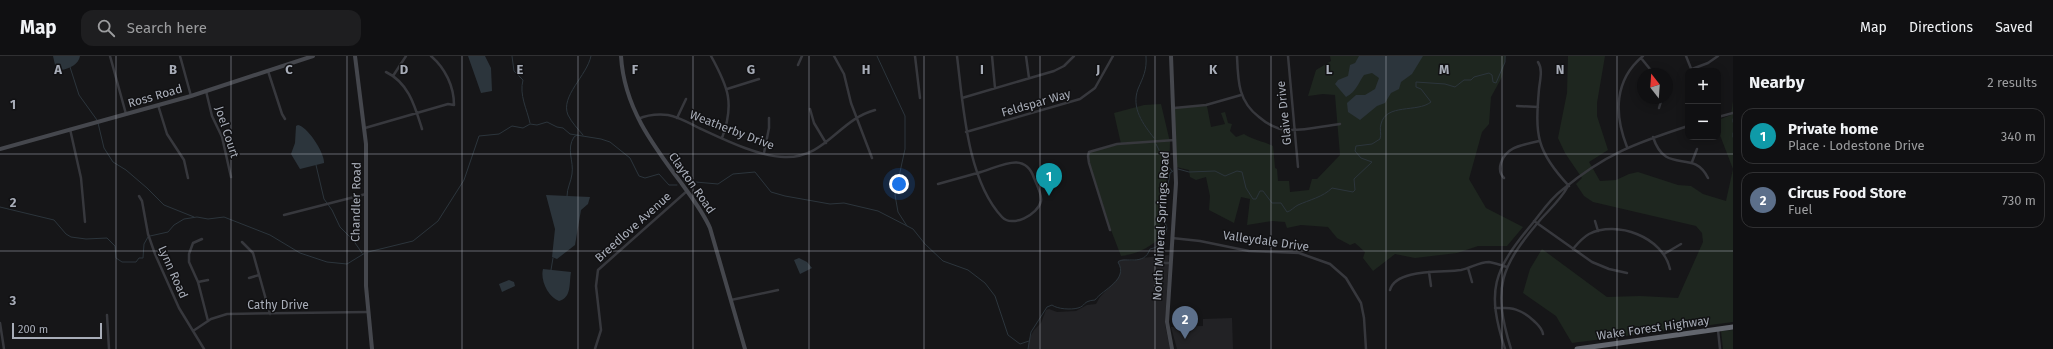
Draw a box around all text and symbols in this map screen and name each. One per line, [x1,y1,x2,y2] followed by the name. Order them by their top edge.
[81,10,361,46] search box
[20,16,57,39] text: Map
[95,17,117,39] icon: search
[127,19,207,37] text: Search here
[1860,19,1887,36] text: Map
[1909,19,1973,36] text: Directions
[1995,19,2033,36] text: Saved
[53,62,62,77] text: A
[169,62,177,77] text: B
[285,62,293,77] text: C
[400,62,409,77] text: D
[517,62,524,77] text: E
[632,62,639,77] text: F
[747,62,755,77] text: G
[862,62,870,77] text: H
[980,62,984,77] text: I
[1095,62,1100,77] text: J
[1209,62,1218,77] text: K
[1326,62,1333,77] text: L
[1439,62,1449,77] text: M
[1556,62,1564,77] text: N
[1637,68,1673,104] north arrow
[1685,68,1721,140] map controls
[1685,68,1721,104] button: +
[1749,72,1804,93] text: Nearby
[1987,75,2037,90] text: 2 results
[1274,80,1294,146] street label: Glaive Drive
[126,82,184,110] street label: Ross Road
[1000,86,1072,120] street label: Feldspar Way
[10,97,16,112] text: 1
[212,104,242,160] street label: Joel Court
[1685,104,1721,140] button: −
[688,107,776,153] street label: Weatherby Drive
[1788,120,1878,138] text: Private home
[1760,129,1766,144] text: 1
[2001,129,2036,144] text: 340 m
[1788,138,1925,153] text: Place · Lodestone Drive
[666,150,718,216] street label: Clayton Road
[1150,151,1172,301] street label: North Mineral Springs Road
[348,162,364,242] street label: Chandler Road
[1036,163,1062,196] pin: 1
[889,174,909,194] your location
[1788,184,1906,202] text: Circus Food Store
[592,189,674,265] street label: Breedlove Avenue
[1760,193,1766,208] text: 2
[2002,193,2036,208] text: 730 m
[10,195,17,210] text: 2
[1788,202,1812,217] text: Fuel
[1222,228,1310,254] street label: Valleydale Drive
[155,244,191,300] street label: Lynn Road
[9,293,17,308] text: 3
[247,298,309,312] street label: Cathy Drive
[1172,306,1198,339] pin: 2
[1596,313,1710,343] street label: Wake Forest Highway
[12,321,102,340] scale bar
[18,323,48,336] text: 200 m

